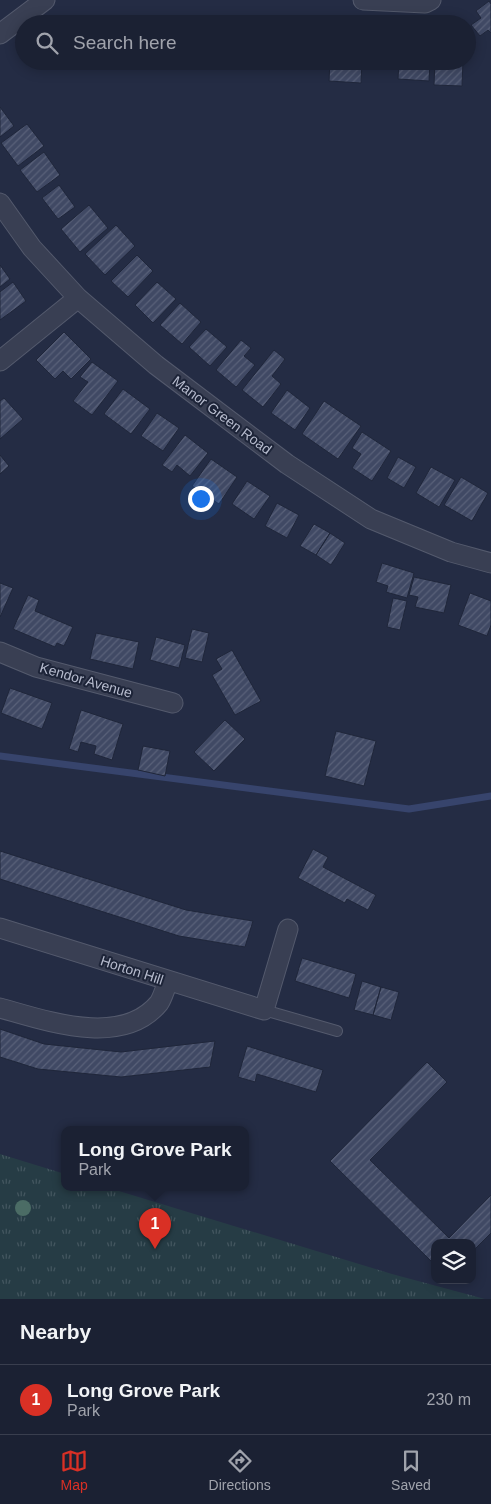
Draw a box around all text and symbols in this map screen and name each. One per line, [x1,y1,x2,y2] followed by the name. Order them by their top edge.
[15,15,476,70] search box
[33,29,61,57] icon: search
[73,32,177,53] text: Search here
[169,373,275,457] street label: Manor Green Road
[188,486,214,512] your location
[38,659,134,701] street label: Kendor Avenue
[98,952,166,988] street label: Horton Hill
[61,1126,249,1191] popup
[78,1139,232,1160] text: Long Grove Park
[78,1161,111,1178] text: Park
[139,1208,171,1249] pin: 1
[431,1239,476,1284] map controls
[431,1239,476,1284] button: layers
[20,1320,91,1343] text: Nearby
[67,1380,220,1401] text: Long Grove Park
[32,1391,40,1408] text: 1
[427,1391,471,1408] text: 230 m
[67,1402,100,1419] text: Park
[60,1447,88,1493] tab: Map
[209,1447,271,1493] tab: Directions
[391,1447,431,1493] tab: Saved

